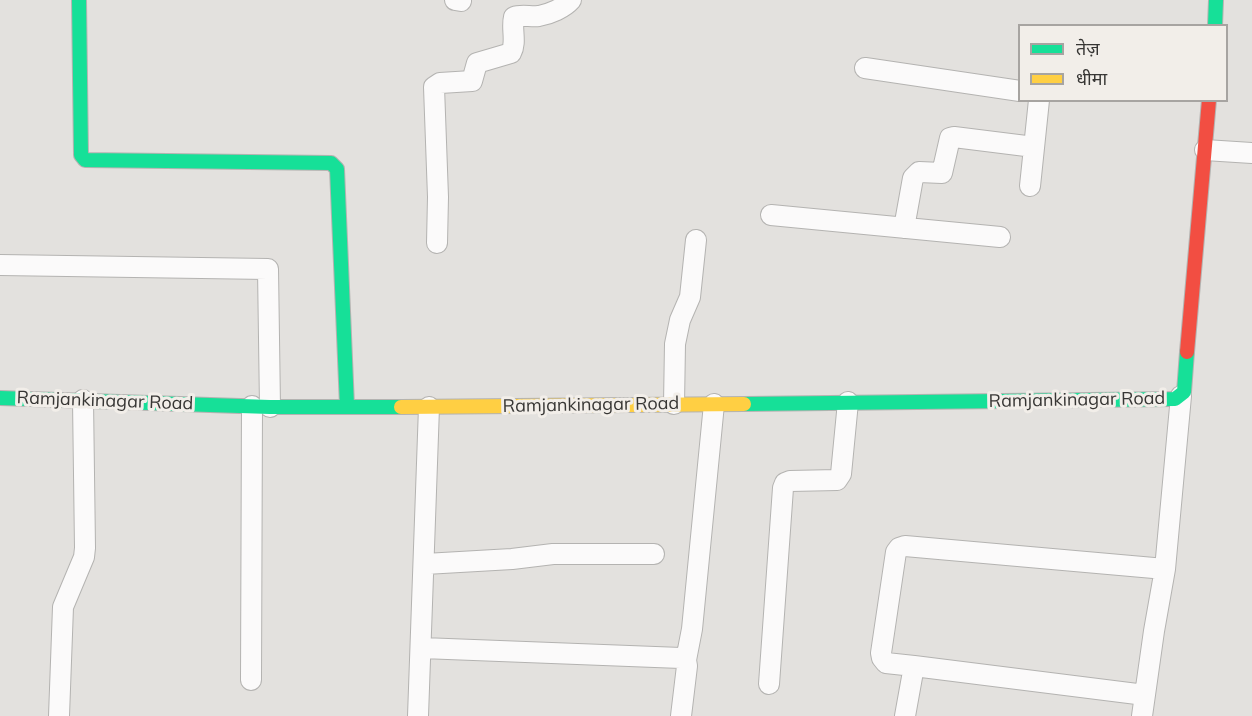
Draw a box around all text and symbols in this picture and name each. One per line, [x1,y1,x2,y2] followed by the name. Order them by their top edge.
[1018,24,1228,102] legend
[1076,37,1100,60] text: तेज़
[1076,67,1107,90] text: धीमा
[16,387,194,415] street label: Ramjankinagar Road
[989,388,1165,412] street label: Ramjankinagar Road
[503,393,679,417] street label: Ramjankinagar Road

